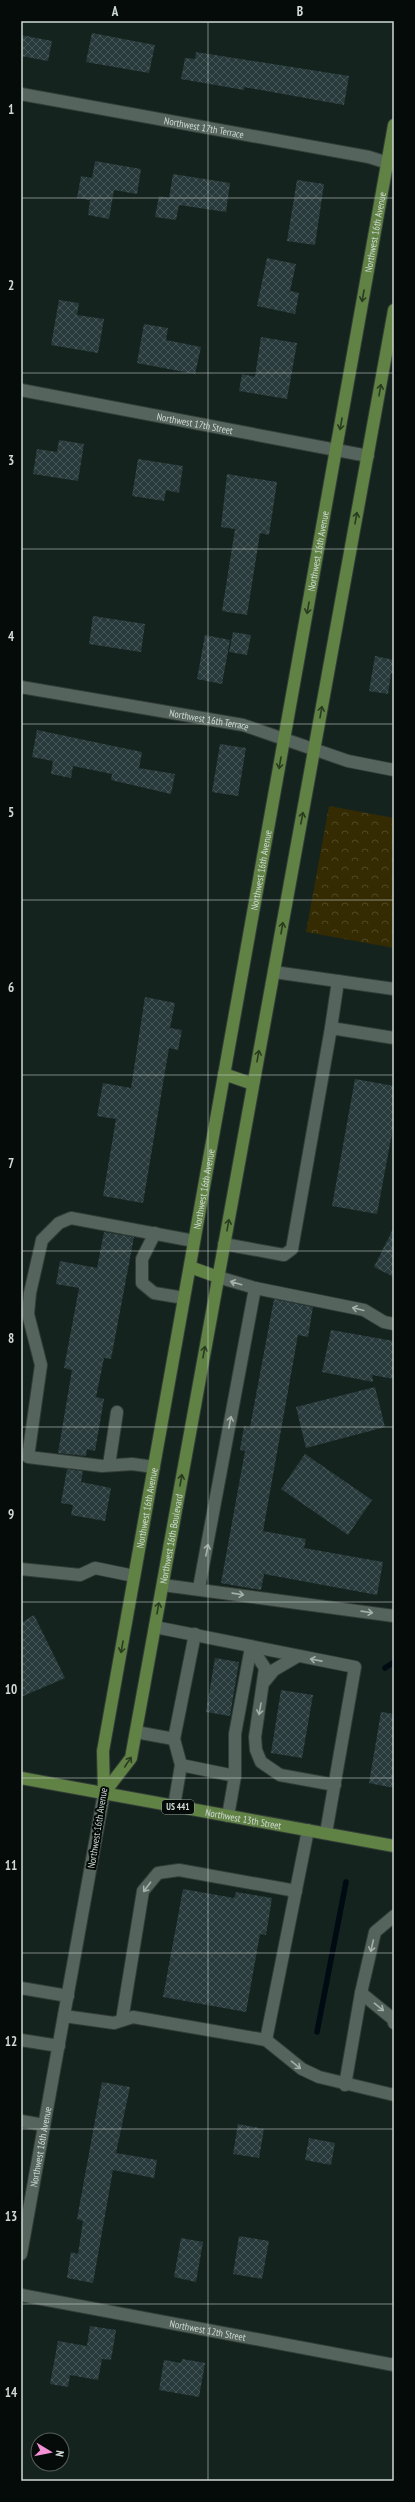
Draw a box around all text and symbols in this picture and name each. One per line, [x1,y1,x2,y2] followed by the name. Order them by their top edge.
[111,3,119,20] text: A
[297,3,303,20] text: B
[8,101,14,118] text: 1
[163,114,245,141] street label: Northwest 17th Terrace
[362,191,389,273] street label: Northwest 16th Avenue
[8,277,14,294] text: 2
[359,290,367,303] one-way arrow
[376,384,384,397] one-way arrow
[156,410,234,437] street label: Northwest 17th Street
[337,418,345,431] one-way arrow
[8,452,14,469] text: 3
[305,510,332,592] street label: Northwest 16th Avenue
[353,511,361,524] one-way arrow
[304,601,312,614] one-way arrow
[8,628,15,645] text: 4
[318,705,326,718] one-way arrow
[168,707,251,734] street label: Northwest 16th Terrace
[276,756,284,769] one-way arrow
[8,804,14,821] text: 5
[298,812,306,825] one-way arrow
[248,829,275,911] street label: Northwest 16th Avenue
[278,922,286,935] one-way arrow
[8,979,14,996] text: 6
[255,1050,263,1063] one-way arrow
[191,1148,218,1230] street label: Northwest 16th Avenue
[8,1155,14,1172] text: 7
[224,1219,232,1232] one-way arrow
[230,1279,243,1286] one-way arrow
[352,1305,365,1312] one-way arrow
[8,1330,14,1347] text: 8
[201,1346,209,1359] one-way arrow
[227,1416,235,1429] one-way arrow
[133,1467,161,1549] street label: Northwest 16th Avenue
[178,1473,186,1486] one-way arrow
[157,1493,186,1585] street label: Northwest 16th Boulevard
[8,1506,14,1523] text: 9
[203,1544,211,1557] one-way arrow
[231,1590,244,1598] one-way arrow
[155,1601,163,1614] one-way arrow
[360,1608,373,1616] one-way arrow
[117,1640,125,1653] one-way arrow
[310,1655,323,1663] one-way arrow
[5,1681,17,1698] text: 10
[256,1702,264,1715] one-way arrow
[124,1757,132,1768] one-way arrow
[85,1787,110,1869] street label: Northwest 16th Avenue
[162,1800,194,1814] road number: US 441
[204,1806,283,1832] street label: Northwest 13th Street
[5,1857,17,1874] text: 11
[143,1881,151,1892] one-way arrow
[367,1939,375,1952] one-way arrow
[373,2003,384,2012] one-way arrow
[5,2033,17,2050] text: 12
[291,2060,302,2069] one-way arrow
[27,2106,54,2188] street label: Northwest 16th Avenue
[5,2208,17,2225] text: 13
[169,2317,247,2344] street label: Northwest 12th Street
[5,2384,18,2401] text: 14
[30,2432,70,2472] north arrow
[52,2450,67,2458] text: N

